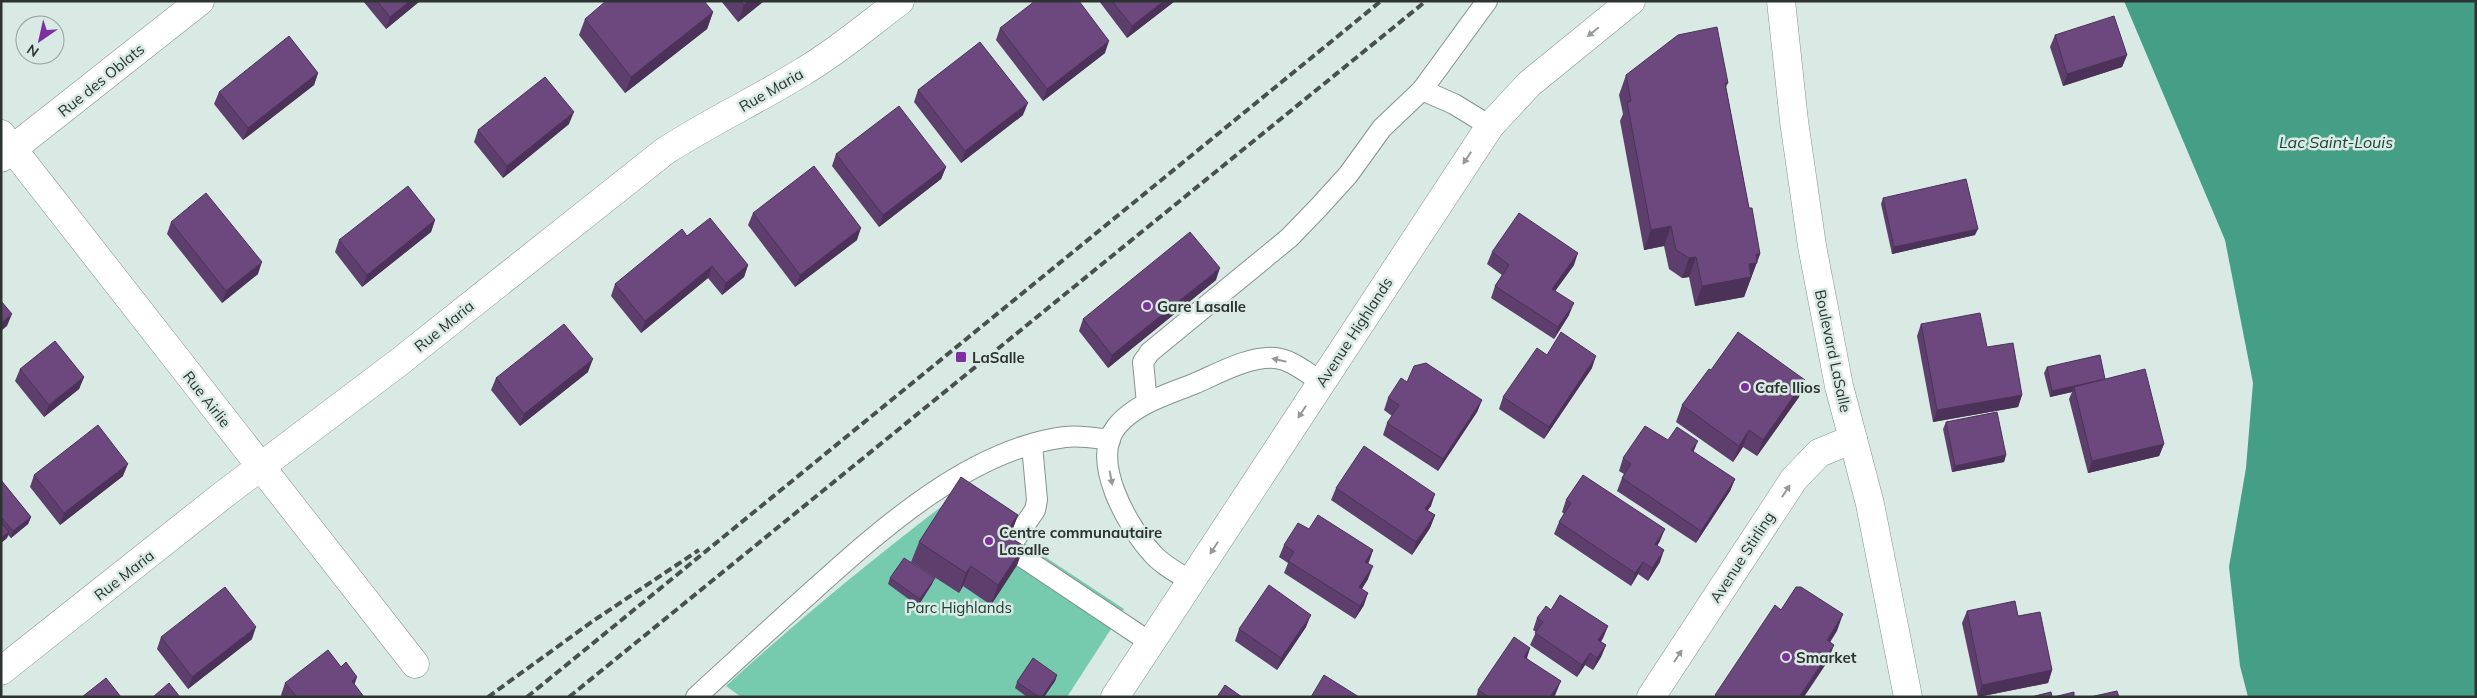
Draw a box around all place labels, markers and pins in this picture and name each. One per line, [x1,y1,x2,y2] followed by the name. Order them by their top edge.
[1157,297,1246,316] place label: Gare Lasalle
[1141,300,1153,312] marker: Gare Lasalle
[972,348,1025,367] place label: LaSalle
[954,350,968,364] marker: LaSalle
[1755,378,1820,397] place label: Cafe Ilios
[1739,381,1751,393] marker: Cafe Ilios
[999,523,1162,559] place label: Centre communautaire Lasalle
[983,535,995,547] marker: Centre communautaire Lasalle
[1796,648,1857,667] place label: Smarket
[1780,651,1792,663] marker: Smarket

